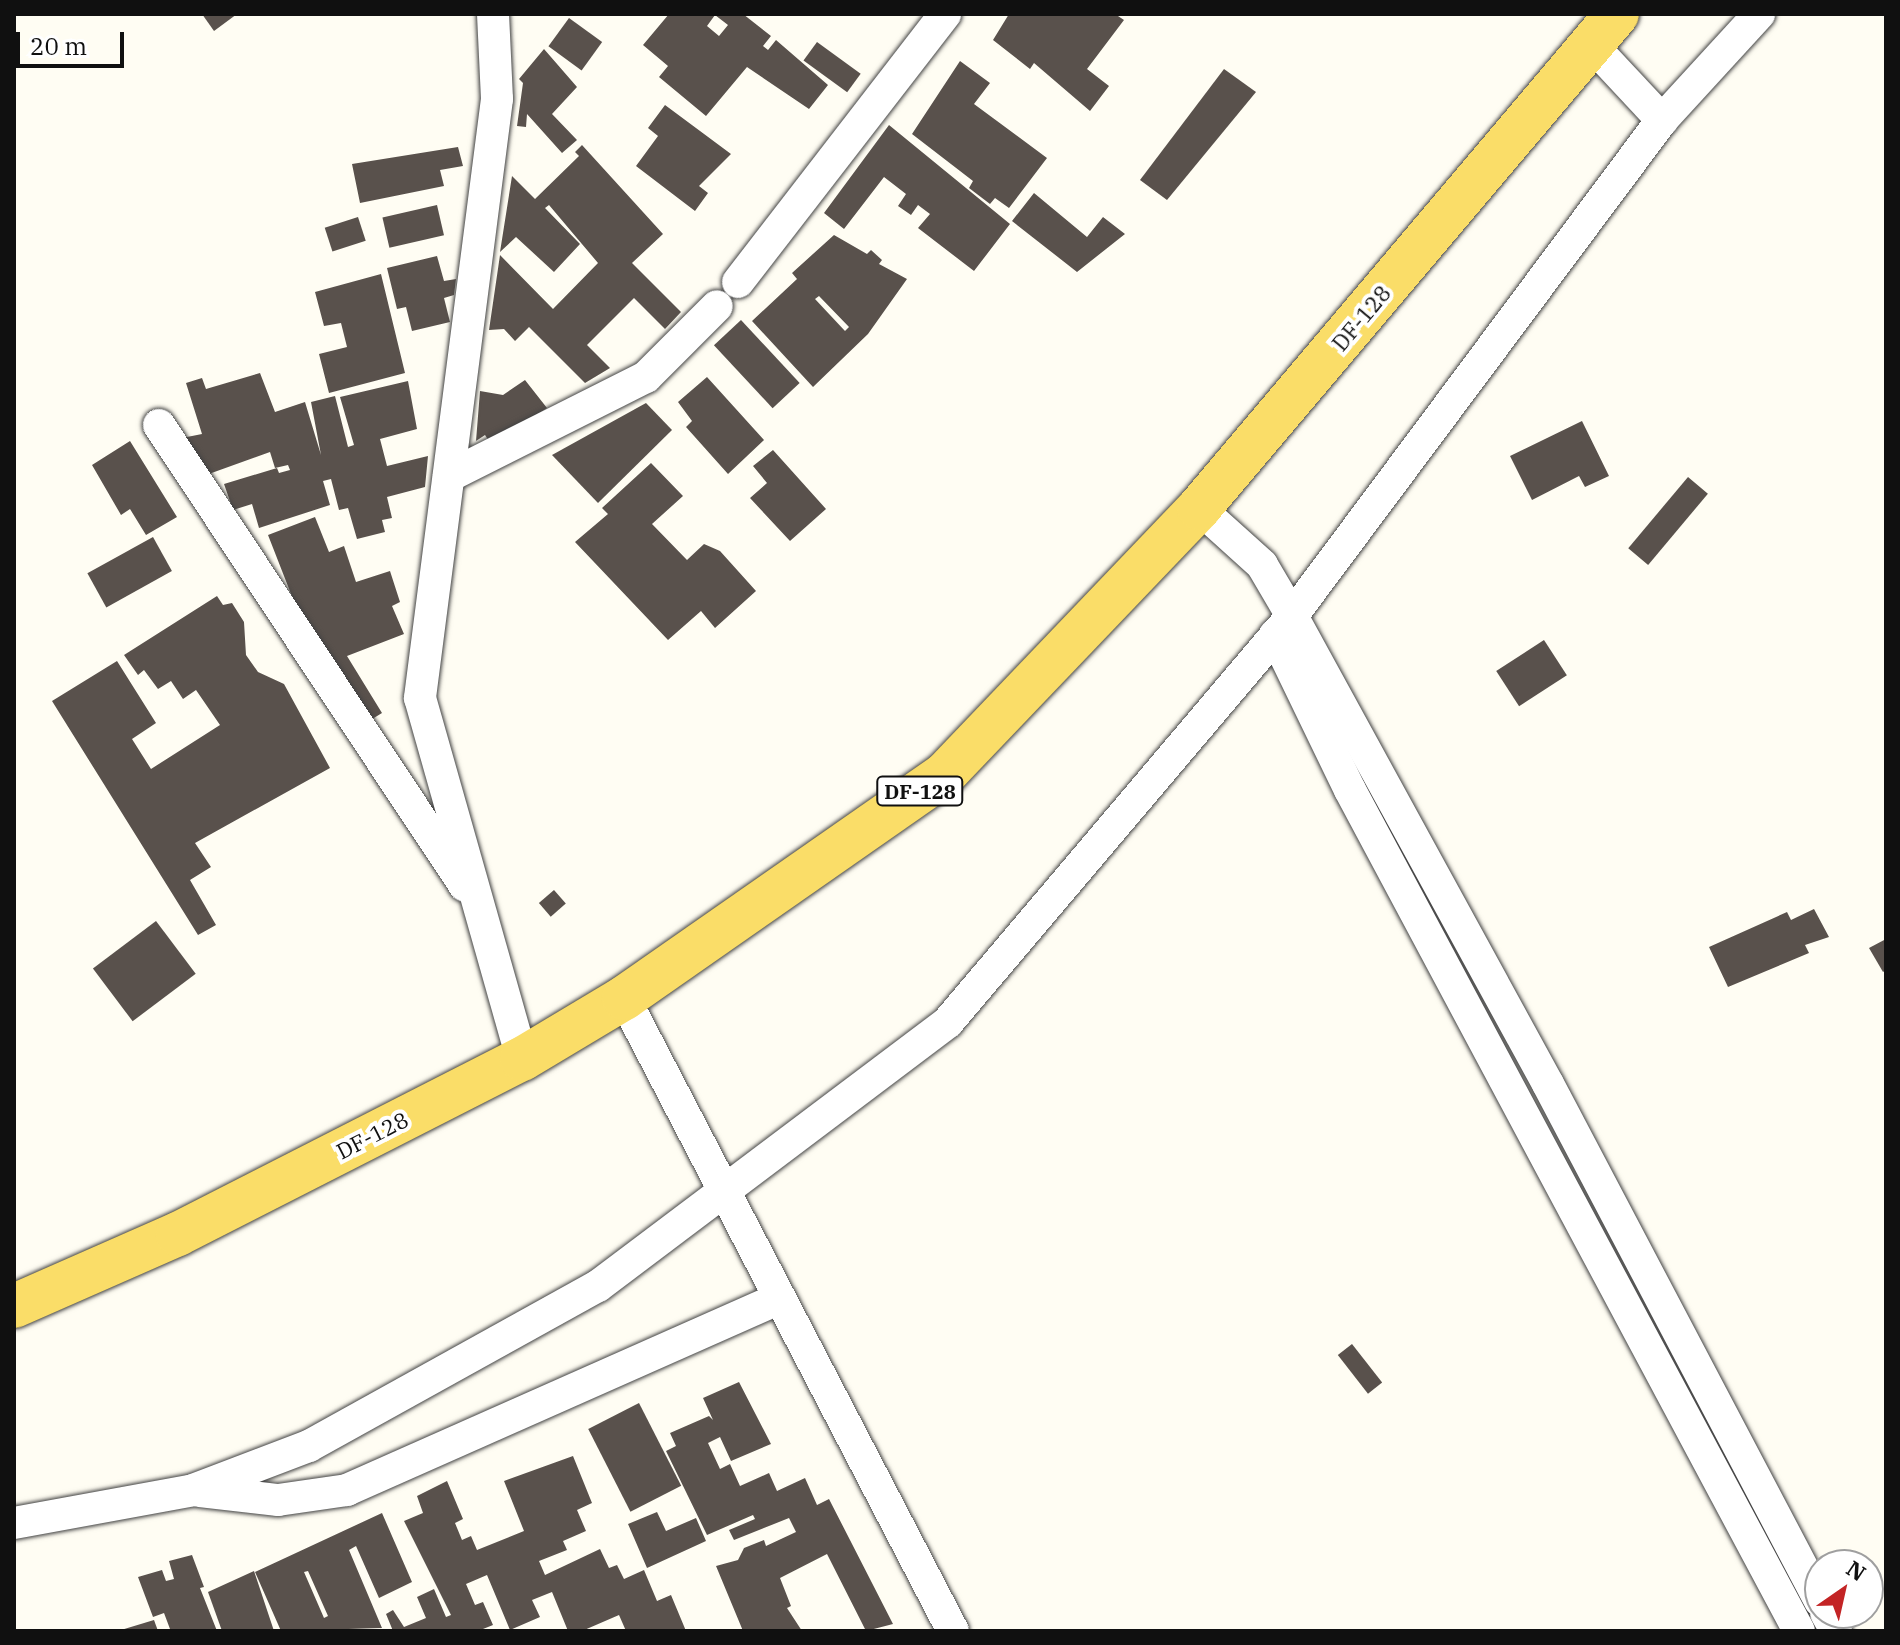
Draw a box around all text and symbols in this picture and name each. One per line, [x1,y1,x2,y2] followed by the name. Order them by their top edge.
[20,16,128,66] scale bar
[30,30,87,62] text: 20 m
[1326,280,1396,356] street label: DF-128
[876,775,964,807] road number: DF-128
[332,1106,412,1164] street label: DF-128
[1804,1549,1884,1629] north arrow
[1841,1553,1872,1587] text: N

